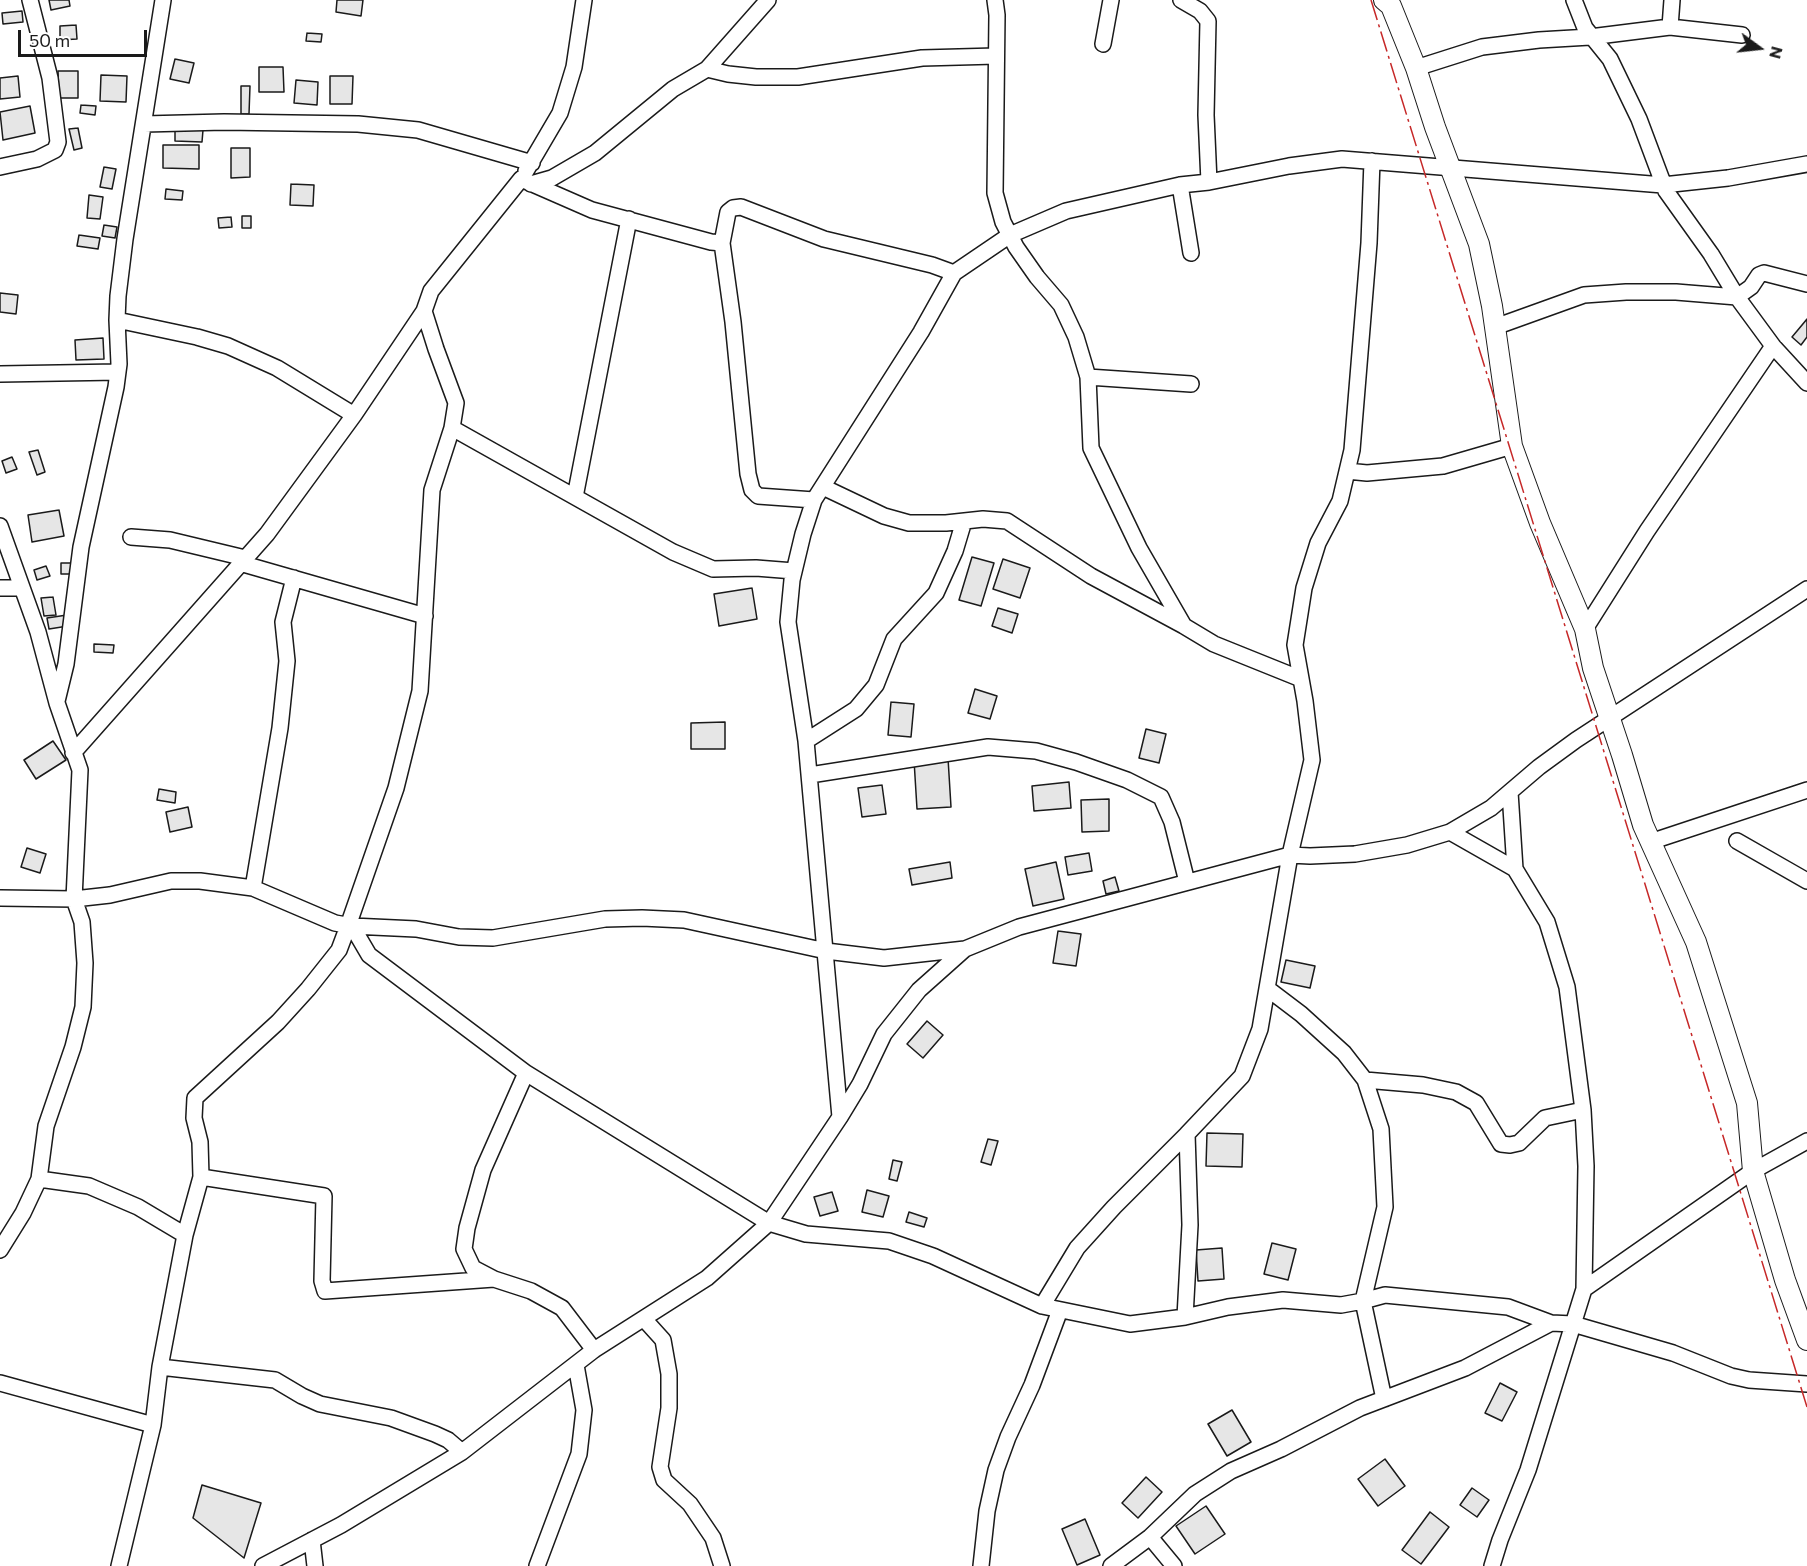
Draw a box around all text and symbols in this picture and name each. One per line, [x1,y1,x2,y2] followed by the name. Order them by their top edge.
[21,18,150,56] scale bar
[1729,18,1789,78] north arrow
[29,29,70,51] text: 50 m
[1766,45,1788,61] text: N

